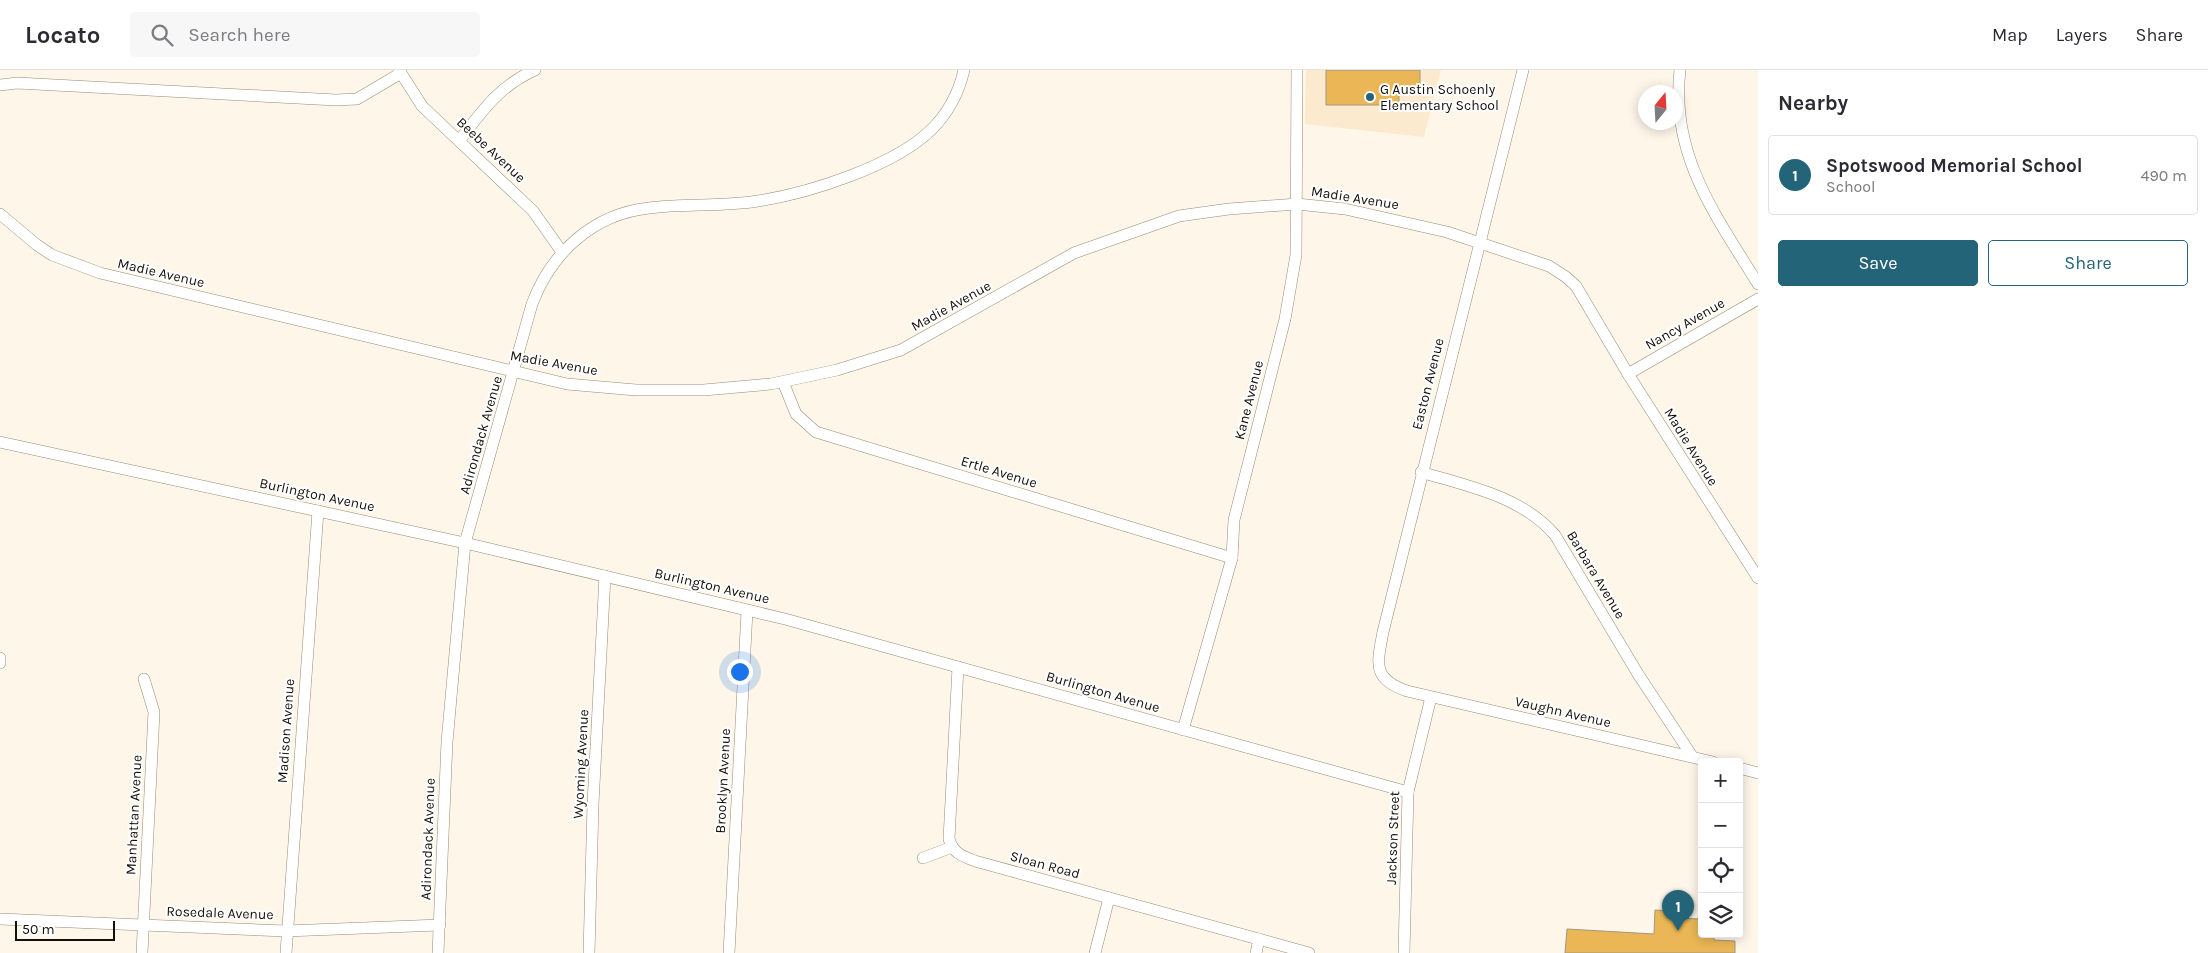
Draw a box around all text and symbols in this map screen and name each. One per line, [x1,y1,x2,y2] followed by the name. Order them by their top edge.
[130,12,480,57] search box
[25,21,100,49] text: Locato
[148,21,176,49] icon: search
[188,24,290,46] text: Search here
[1992,24,2028,46] text: Map
[2056,24,2108,46] text: Layers
[2136,24,2183,46] text: Share
[1380,81,1499,114] place label: G Austin Schoenly Elementary School
[1638,85,1683,130] north arrow
[1364,91,1376,103] marker: G Austin Schoenly Elementary School
[1778,91,1848,115] text: Nearby
[453,114,529,186] street label: Beebe Avenue
[1826,155,2083,177] text: Spotswood Memorial School
[1792,166,1798,185] text: 1
[2141,166,2187,185] text: 490 m
[1826,177,1876,196] text: School
[1310,183,1400,213] street label: Madie Avenue
[1778,240,1978,286] button: Save
[1988,240,2188,286] button: Share
[116,255,206,291] street label: Madie Avenue
[908,277,994,335] street label: Madie Avenue
[1642,294,1728,354] street label: Nancy Avenue
[1408,336,1448,432] street label: Easton Avenue
[509,347,599,379] street label: Madie Avenue
[1231,359,1267,441] street label: Kane Avenue
[456,374,506,496] street label: Adirondack Avenue
[1660,405,1722,489] street label: Madie Avenue
[959,452,1039,492] street label: Ertle Avenue
[258,474,376,516] street label: Burlington Avenue
[1563,528,1629,622] street label: Barbara Avenue
[653,565,771,607] street label: Burlington Avenue
[727,659,753,685] your location
[1044,668,1162,716] street label: Burlington Avenue
[274,678,298,784] street label: Madison Avenue
[1513,693,1613,731] street label: Vaughn Avenue
[570,709,592,819] street label: Wyoming Avenue
[712,728,734,834] street label: Brooklyn Avenue
[122,755,146,875] street label: Manhattan Avenue
[1698,758,1743,938] map controls
[1698,758,1743,803] button: +
[417,778,439,900] street label: Adirondack Avenue
[1383,791,1403,885] street label: Jackson Street
[1698,803,1743,848] button: −
[1008,848,1082,882] street label: Sloan Road
[1698,848,1743,893] button: locate
[1662,890,1694,931] pin: 1
[1698,893,1743,938] button: layers
[166,903,274,923] street label: Rosedale Avenue
[15,918,115,941] scale bar
[22,921,55,938] text: 50 m

